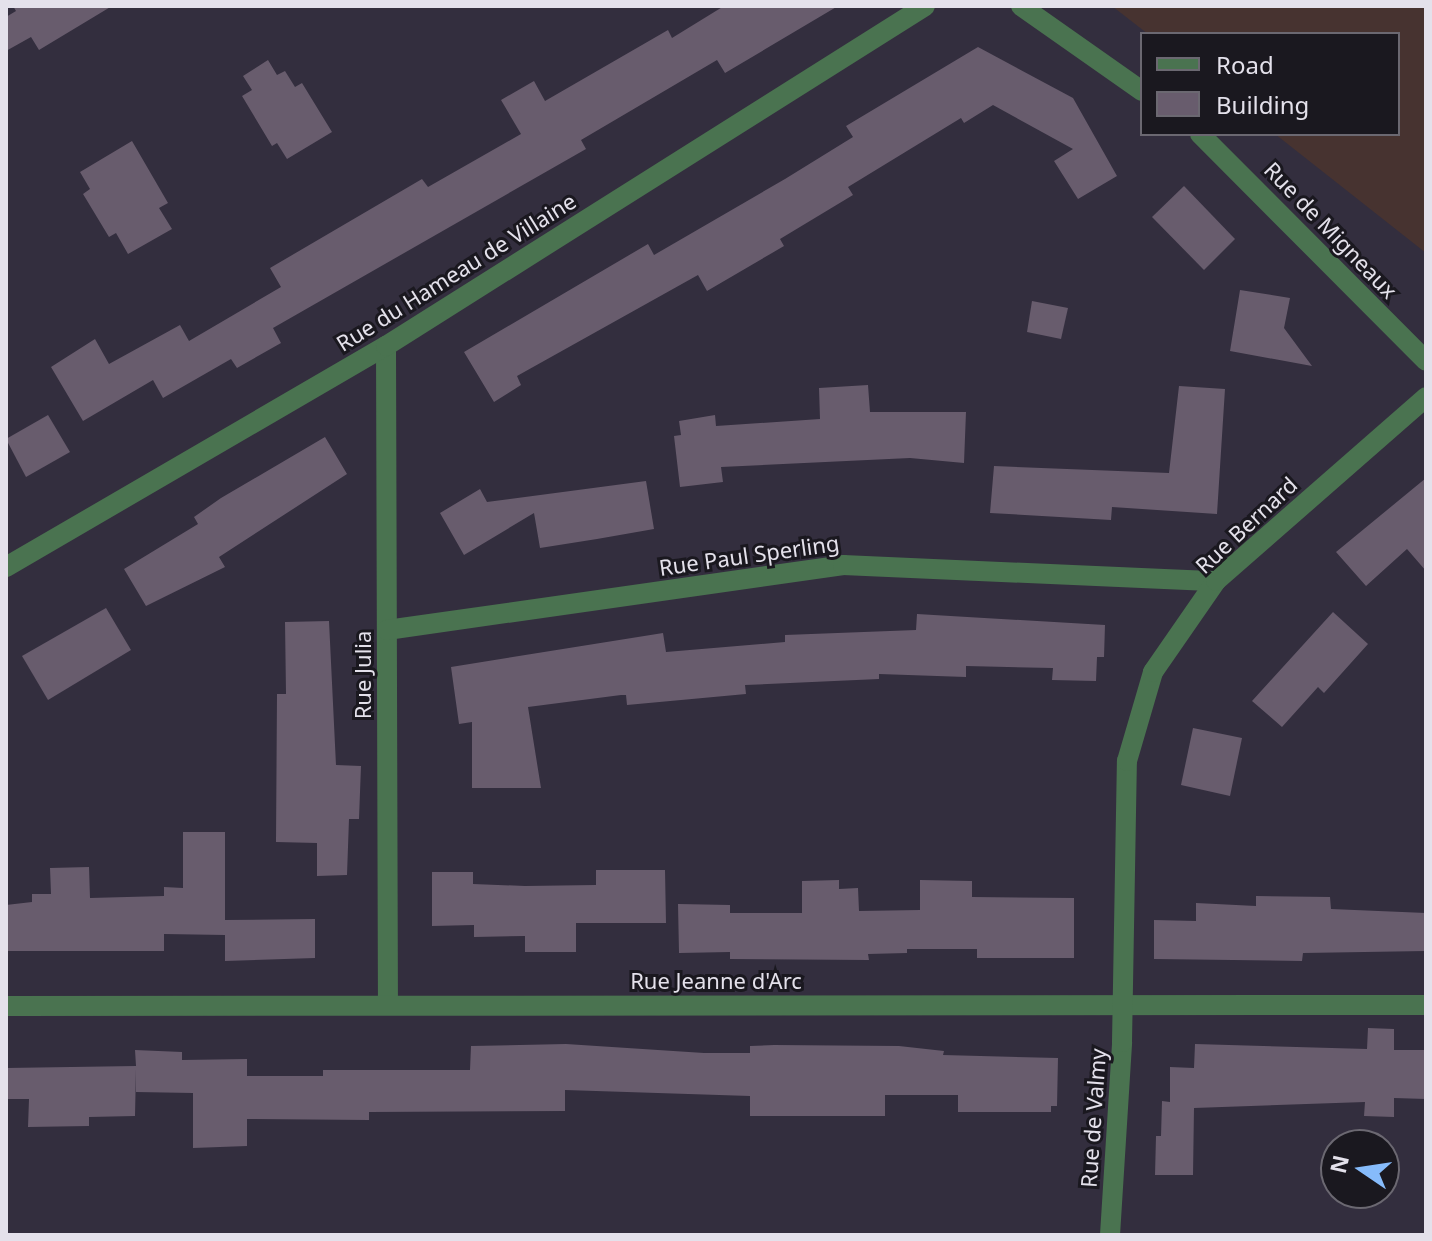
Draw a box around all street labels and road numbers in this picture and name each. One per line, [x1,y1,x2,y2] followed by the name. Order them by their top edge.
[1259,156,1403,304] street label: Rue de Migneaux
[331,187,581,357] street label: Rue du Hameau de Villaine
[1190,471,1302,579] street label: Rue Bernard
[657,529,841,581] street label: Rue Paul Sperling
[350,631,376,719] street label: Rue Julia
[630,968,802,994] street label: Rue Jeanne d'Arc
[1075,1047,1111,1189] street label: Rue de Valmy

